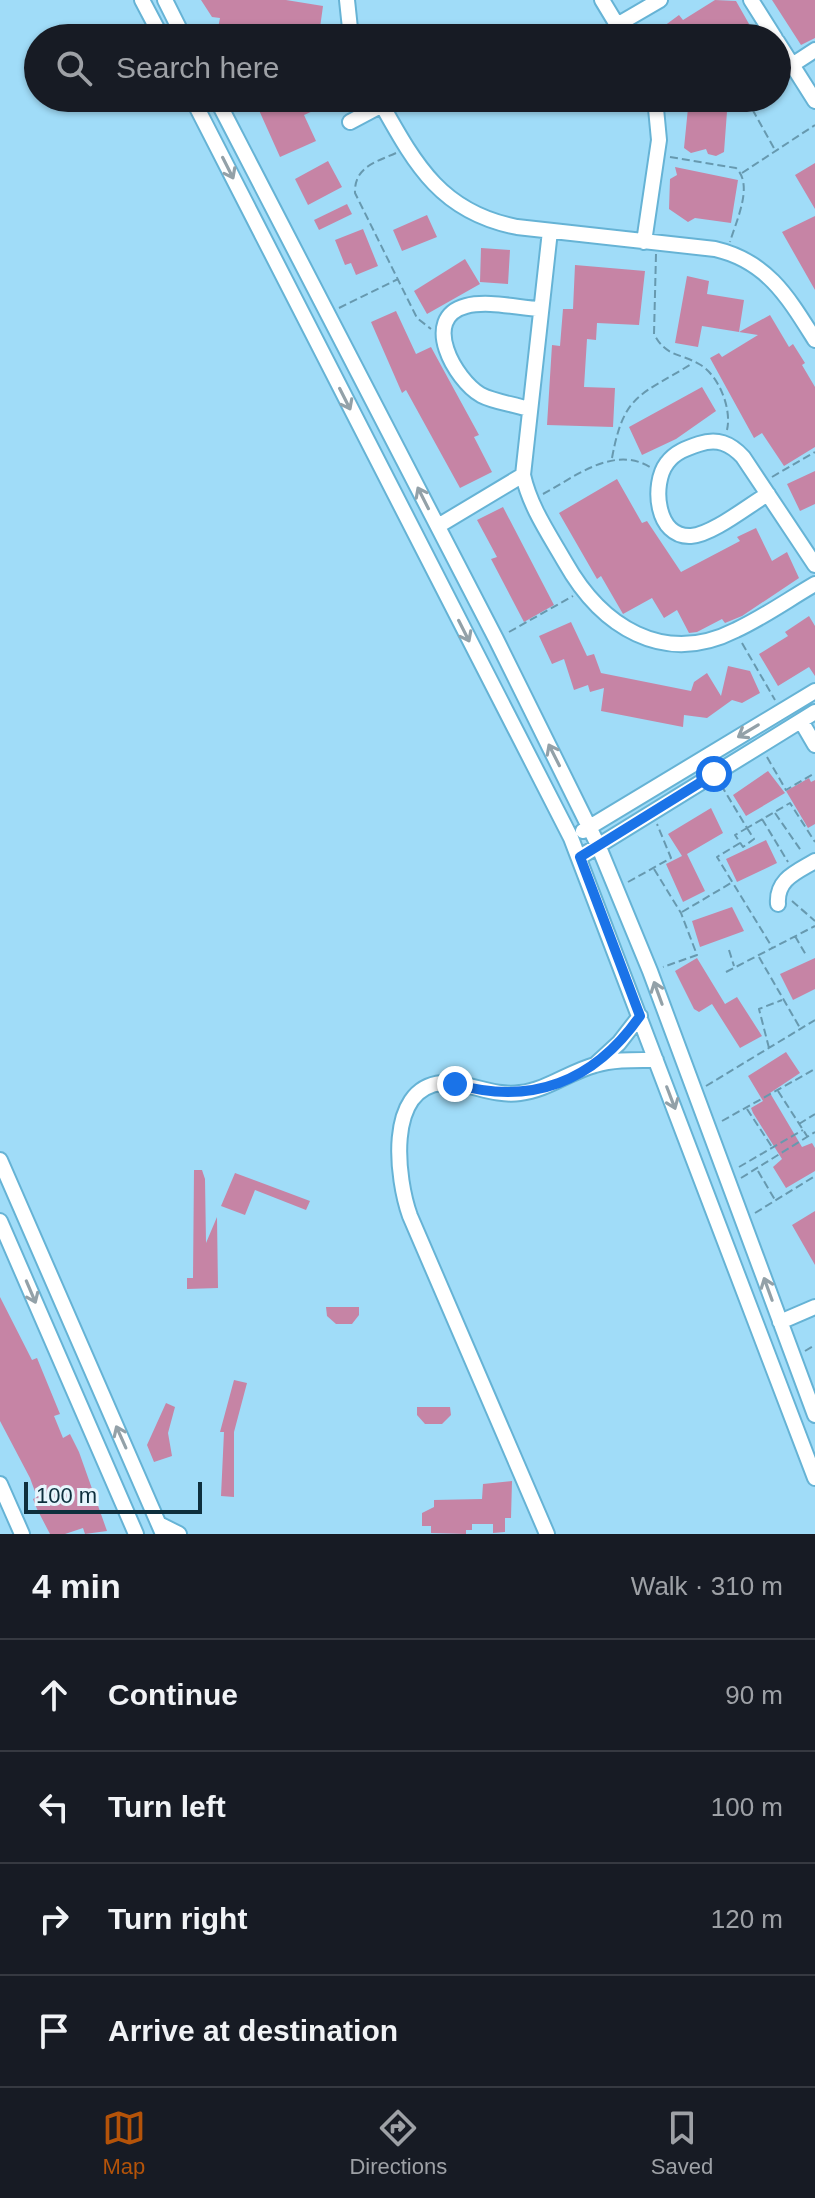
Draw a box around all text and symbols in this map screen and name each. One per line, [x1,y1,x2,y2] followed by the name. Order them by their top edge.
[24,24,791,112] search box
[52,46,96,90] icon: search
[116,51,279,84] text: Search here
[220,155,236,179] one-way arrow
[338,387,354,411] one-way arrow
[415,487,431,511] one-way arrow
[456,618,472,642] one-way arrow
[737,724,760,740] one-way arrow
[545,743,561,767] one-way arrow
[696,756,732,792] route start
[650,981,665,1006] one-way arrow
[437,1066,473,1102] route end
[665,1085,679,1110] one-way arrow
[760,1277,774,1302] one-way arrow
[24,1280,39,1304] one-way arrow
[113,1425,128,1449] one-way arrow
[24,1478,202,1514] scale bar
[36,1483,97,1508] text: 100 m
[32,1567,121,1605] text: 4 min
[631,1571,783,1601] text: Walk · 310 m
[32,1673,76,1717] icon: ahead
[108,1678,238,1711] text: Continue
[725,1680,783,1710] text: 90 m
[32,1785,76,1829] icon: left
[108,1790,226,1823] text: Turn left
[711,1792,783,1822] text: 100 m
[32,1897,76,1941] icon: right
[108,1902,247,1935] text: Turn right
[711,1904,783,1934] text: 120 m
[32,2009,76,2053] icon: arrive
[108,2014,398,2047] text: Arrive at destination
[102,2106,146,2180] tab: Map
[349,2106,447,2180] tab: Directions
[651,2106,713,2180] tab: Saved

